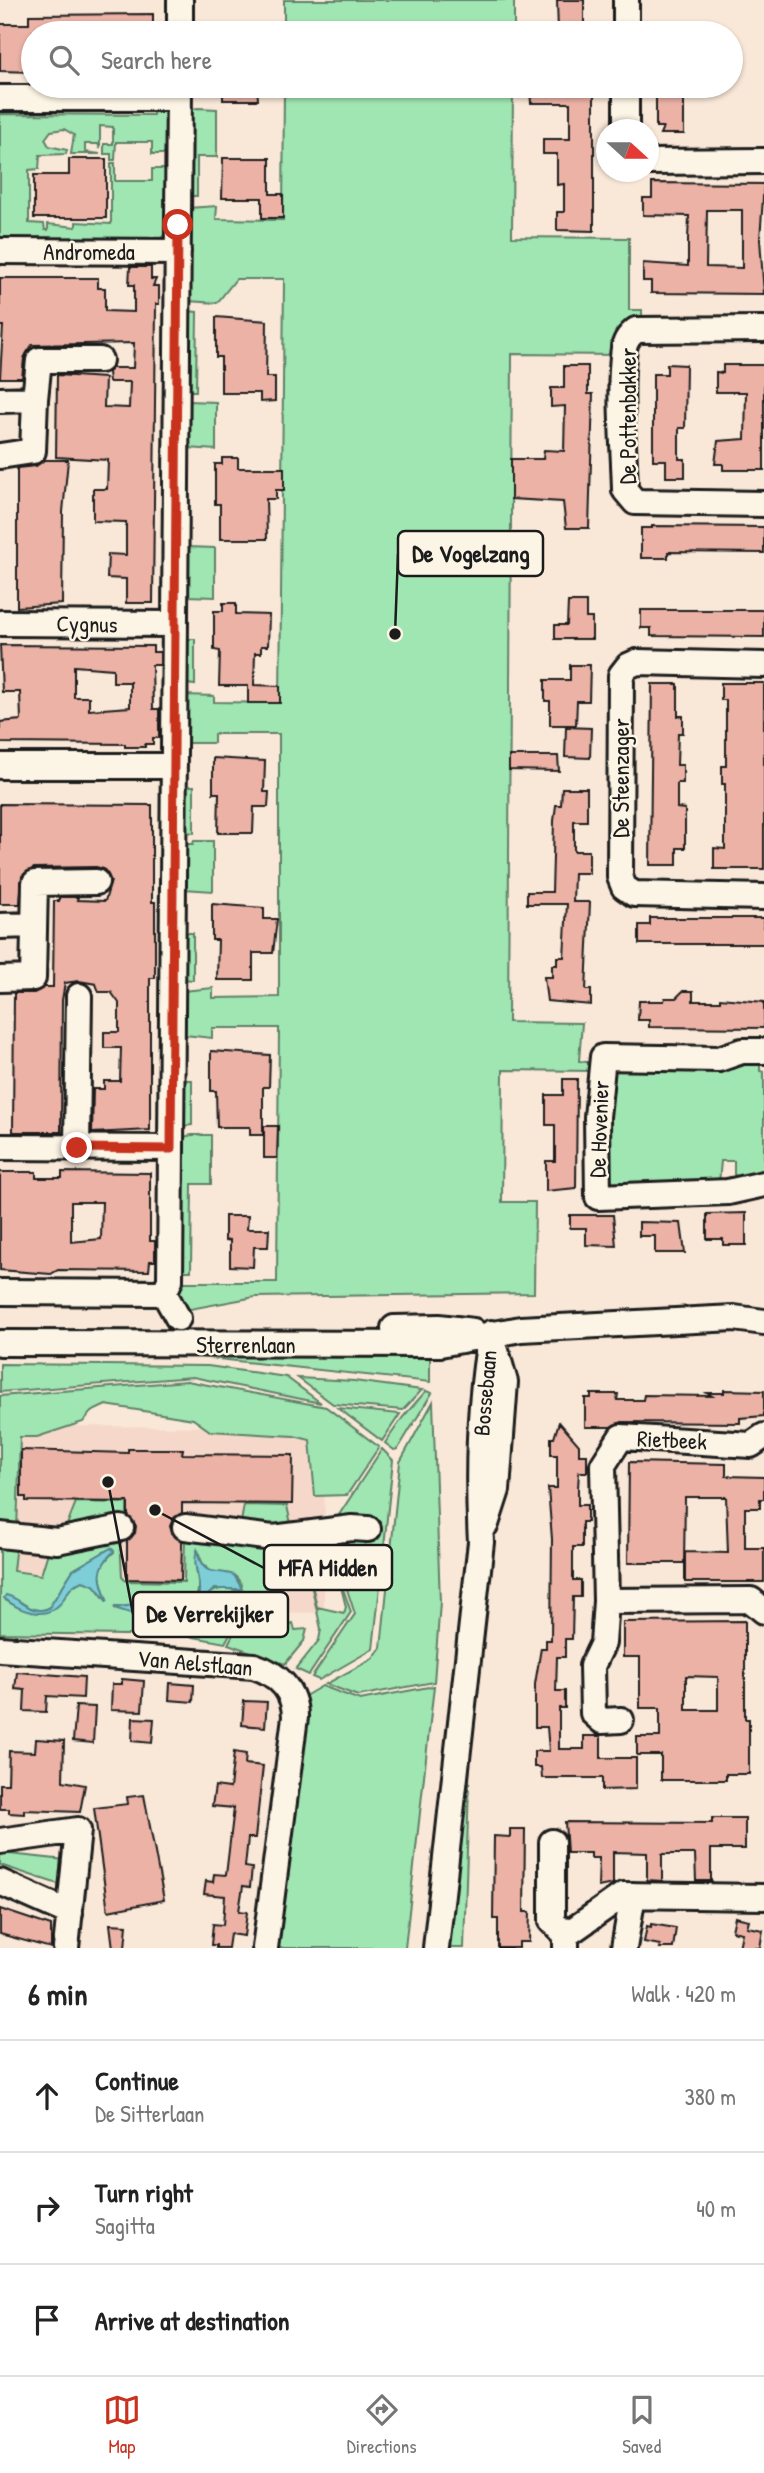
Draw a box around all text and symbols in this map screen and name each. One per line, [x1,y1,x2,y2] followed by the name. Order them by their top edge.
[21,21,743,98] search box
[45,41,83,79] icon: search
[101,42,212,77] text: Search here
[596,119,659,182] north arrow
[162,209,193,240] route start
[43,236,135,267] street label: Andromeda
[612,348,643,484] street label: De Pottenbakker
[398,531,543,576] callout: De Vogelzang
[412,537,530,570] text: De Vogelzang
[56,607,118,640] street label: Cygnus
[605,718,636,838] street label: De Steenzager
[581,1080,616,1178] street label: De Hovenier
[61,1132,92,1163] route end
[196,1329,296,1360] street label: Sterrenlaan
[465,1349,504,1437] street label: Bossebaan
[636,1422,708,1457] street label: Rietbeek
[264,1545,392,1590] callout: MFA Midden
[278,1551,378,1583] text: MFA Midden
[133,1592,288,1637] callout: De Verrekijker
[146,1597,274,1629] text: De Verrekijker
[136,1642,254,1683] street label: Van Aelstlaan
[28,1974,88,2014] text: 6 min
[631,1978,736,2009] text: Walk · 420 m
[95,2063,179,2098] text: Continue
[28,2077,66,2115] icon: ahead
[685,2081,736,2112] text: 380 m
[95,2098,204,2129] text: De Sitterlaan
[95,2175,193,2210] text: Turn right
[28,2189,66,2227] icon: right
[696,2193,736,2224] text: 40 m
[95,2210,155,2241] text: Sagitta
[28,2301,66,2339] icon: arrive
[95,2303,290,2338] text: Arrive at destination
[103,2391,141,2459] tab: Map
[347,2391,417,2459] tab: Directions
[622,2391,661,2459] tab: Saved

